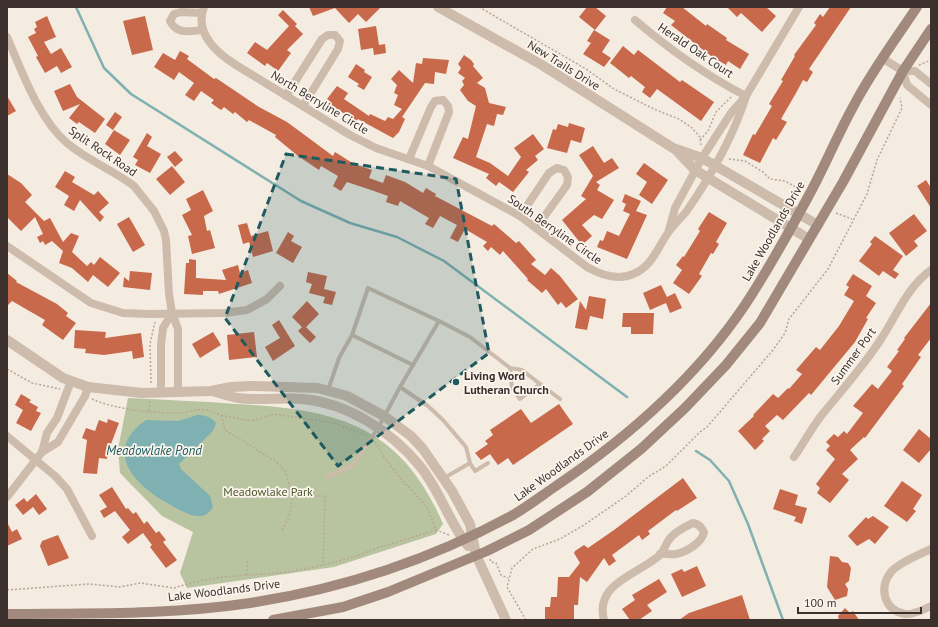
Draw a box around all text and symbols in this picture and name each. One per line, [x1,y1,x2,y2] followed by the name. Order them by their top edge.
[655,19,737,81] street label: Herald Oak Court
[525,37,603,93] street label: New Trails Drive
[268,67,372,137] street label: North Berryline Circle
[66,123,140,179] street label: Split Rock Road
[738,178,808,284] street label: Lake Woodlands Drive
[505,191,605,267] street label: South Berryline Circle
[827,325,879,387] street label: Summer Port
[464,368,549,397] place label: Living Word Lutheran Church
[451,377,461,387] marker: Living Word Lutheran Church
[511,426,611,504] street label: Lake Woodlands Drive
[106,442,202,459] water label: Meadowlake Pond
[223,484,313,499] park label: Meadowlake Park
[167,576,281,604] street label: Lake Woodlands Drive
[798,589,921,615] scale bar
[804,595,837,610] text: 100 m

